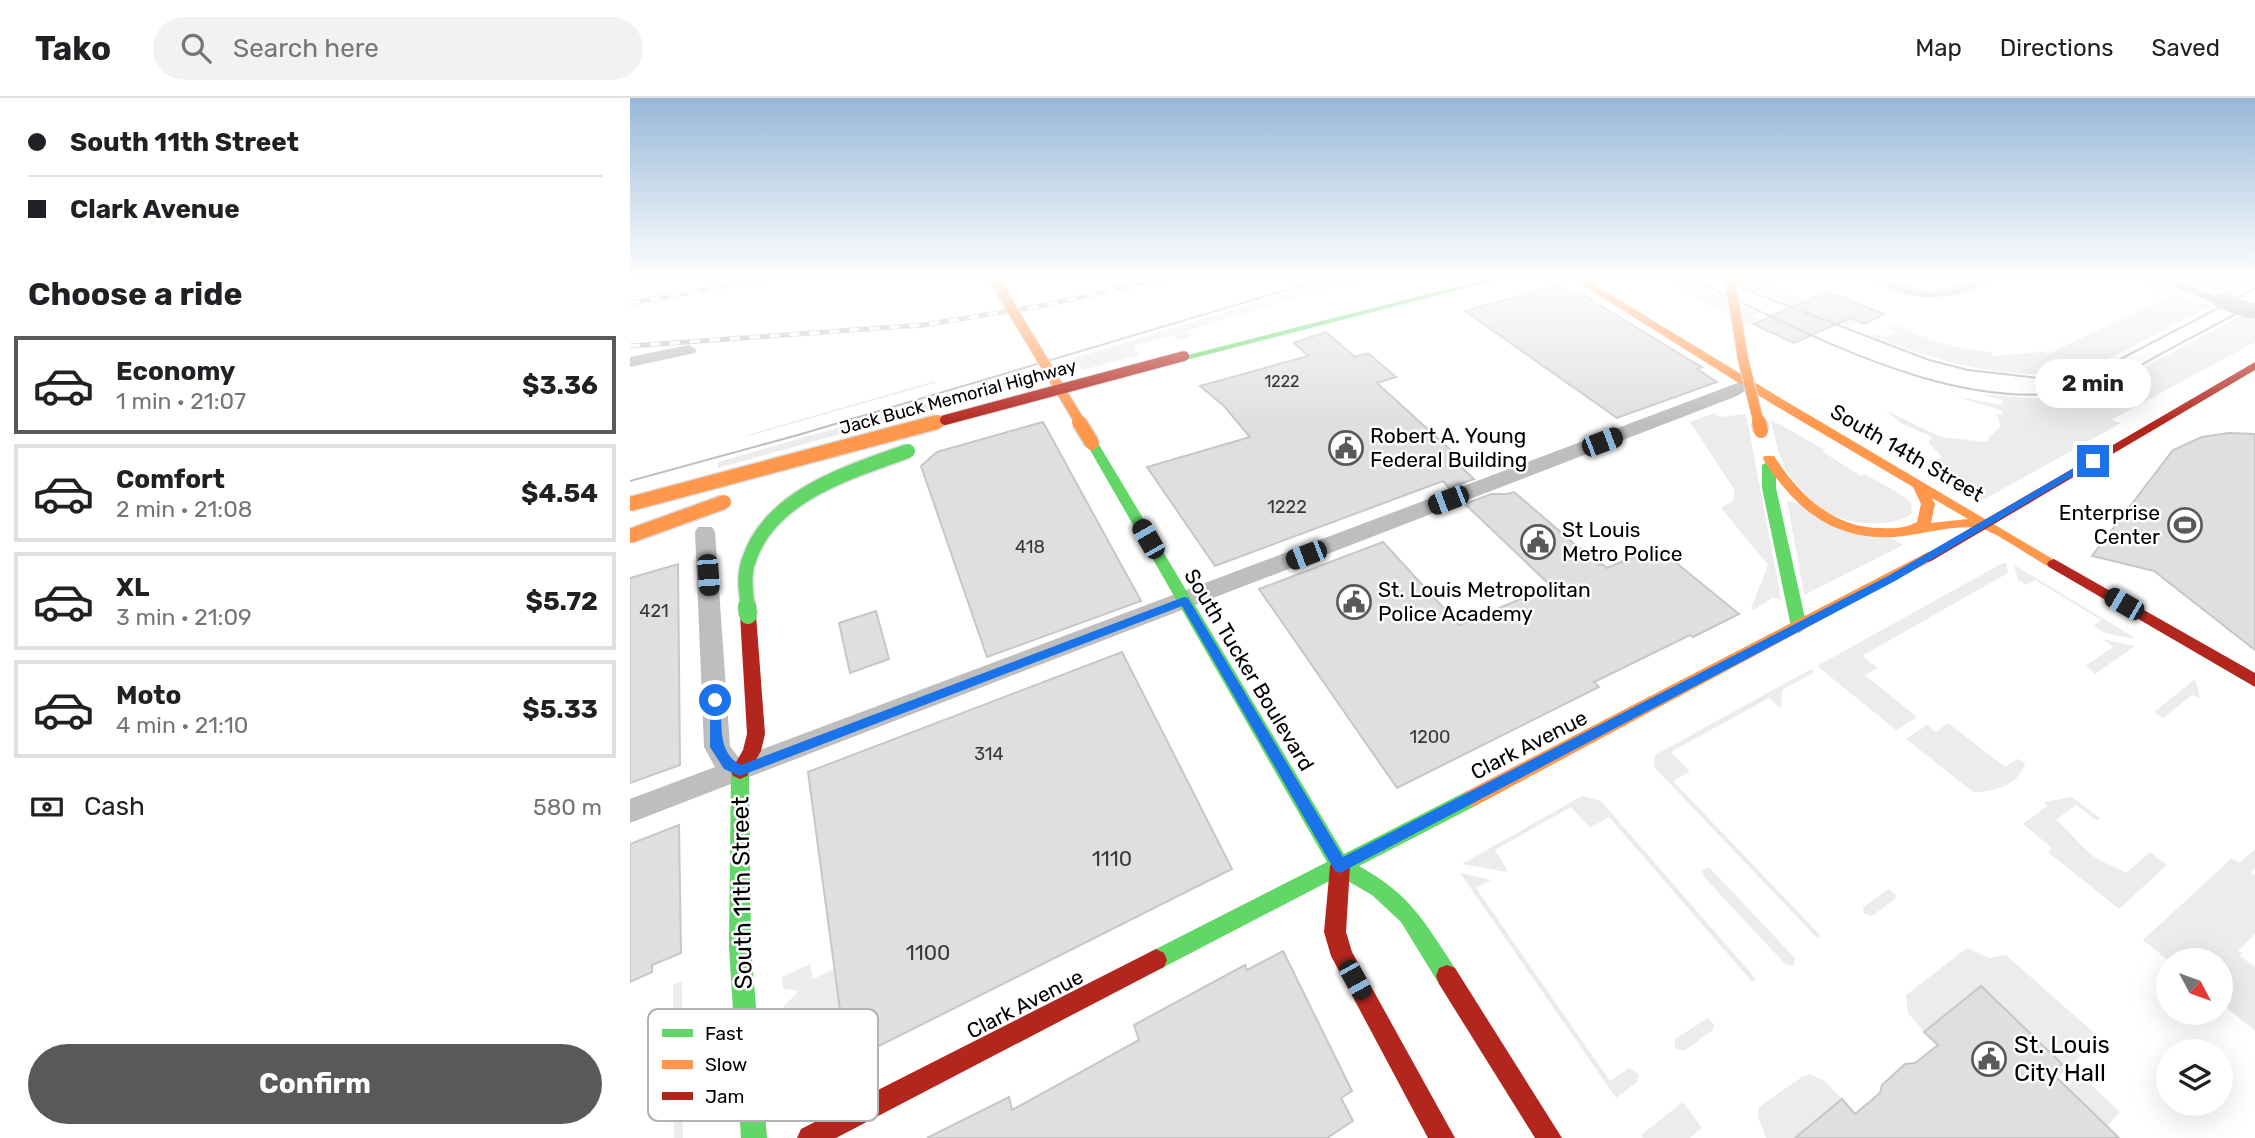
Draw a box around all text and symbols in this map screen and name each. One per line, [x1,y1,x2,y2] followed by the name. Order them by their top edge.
[153,17,643,80] search box
[35,29,111,68] text: Tako
[177,29,215,67] icon: search
[233,33,379,64] text: Search here
[1915,34,1962,62] text: Map
[2000,34,2113,62] text: Directions
[2151,34,2220,62] text: Saved
[70,127,299,158] text: South 11th Street
[70,194,240,225] text: Clark Avenue
[28,275,242,313] text: Choose a ride
[32,354,95,417] icon: car
[837,355,1079,439] street label: Jack Buck Memorial Highway
[116,356,235,387] text: Economy
[2035,360,2151,408] callout: 2 min
[2062,369,2124,397] text: 2 min
[522,370,598,401] text: $3.36
[1264,372,1300,391] house number: 1222
[116,387,246,415] text: 1 min · 21:07
[1826,399,1988,507] street label: South 14th Street
[1370,423,1527,472] place label: Robert A. Young Federal Building
[1579,425,1626,459] car
[1327,429,1365,467] public building icon: Robert A. Young Federal Building
[2077,445,2109,477] route end
[32,462,95,525] icon: car
[116,464,225,495] text: Comfort
[521,478,598,509] text: $4.54
[1425,483,1472,517] car
[116,495,252,523] text: 2 min · 21:08
[1267,496,1307,518] house number: 1222
[2059,500,2160,549] place label: Enterprise Center
[2166,506,2204,544] sports icon: Enterprise Center
[1129,516,1168,562] car
[1562,517,1682,566] place label: St Louis Metro Police
[1519,523,1557,561] public building icon: St Louis Metro Police
[1015,536,1045,558] house number: 418
[1283,538,1330,572] car
[697,553,720,597] car
[1179,564,1320,775] street label: South Tucker Boulevard
[32,570,95,633] icon: car
[116,572,149,603] text: XL
[1378,577,1591,626] place label: St. Louis Metropolitan Police Academy
[1335,583,1373,621] public building icon: St. Louis Metropolitan Police Academy
[2101,584,2148,624] car
[526,586,598,617] text: $5.72
[639,600,669,622] house number: 421
[116,603,252,631] text: 3 min · 21:09
[32,678,95,741] icon: car
[116,680,181,711] text: Moto
[699,684,731,716] route start
[522,694,598,725] text: $5.33
[1466,704,1591,785] street label: Clark Avenue
[116,711,248,739] text: 4 min · 21:10
[1409,726,1451,748] house number: 1200
[974,743,1004,765] house number: 314
[28,788,66,826] icon: cash
[84,791,145,822] text: Cash
[533,793,602,821] text: 580 m
[726,796,758,990] street label: South 11th Street
[1092,846,1132,871] house number: 1110
[906,940,950,965] house number: 1100
[2156,948,2233,1026] north arrow
[2156,948,2233,1116] map controls
[1336,957,1375,1003] car
[962,963,1087,1044] street label: Clark Avenue
[648,1009,878,1121] legend
[705,1022,744,1045] text: Fast
[2014,1031,2110,1087] place label: St. Louis City Hall
[2156,1039,2233,1116] button: layers
[1970,1040,2008,1078] public building icon: St. Louis City Hall
[28,1044,602,1124] button: Confirm
[705,1053,747,1076] text: Slow
[705,1085,744,1108] text: Jam

